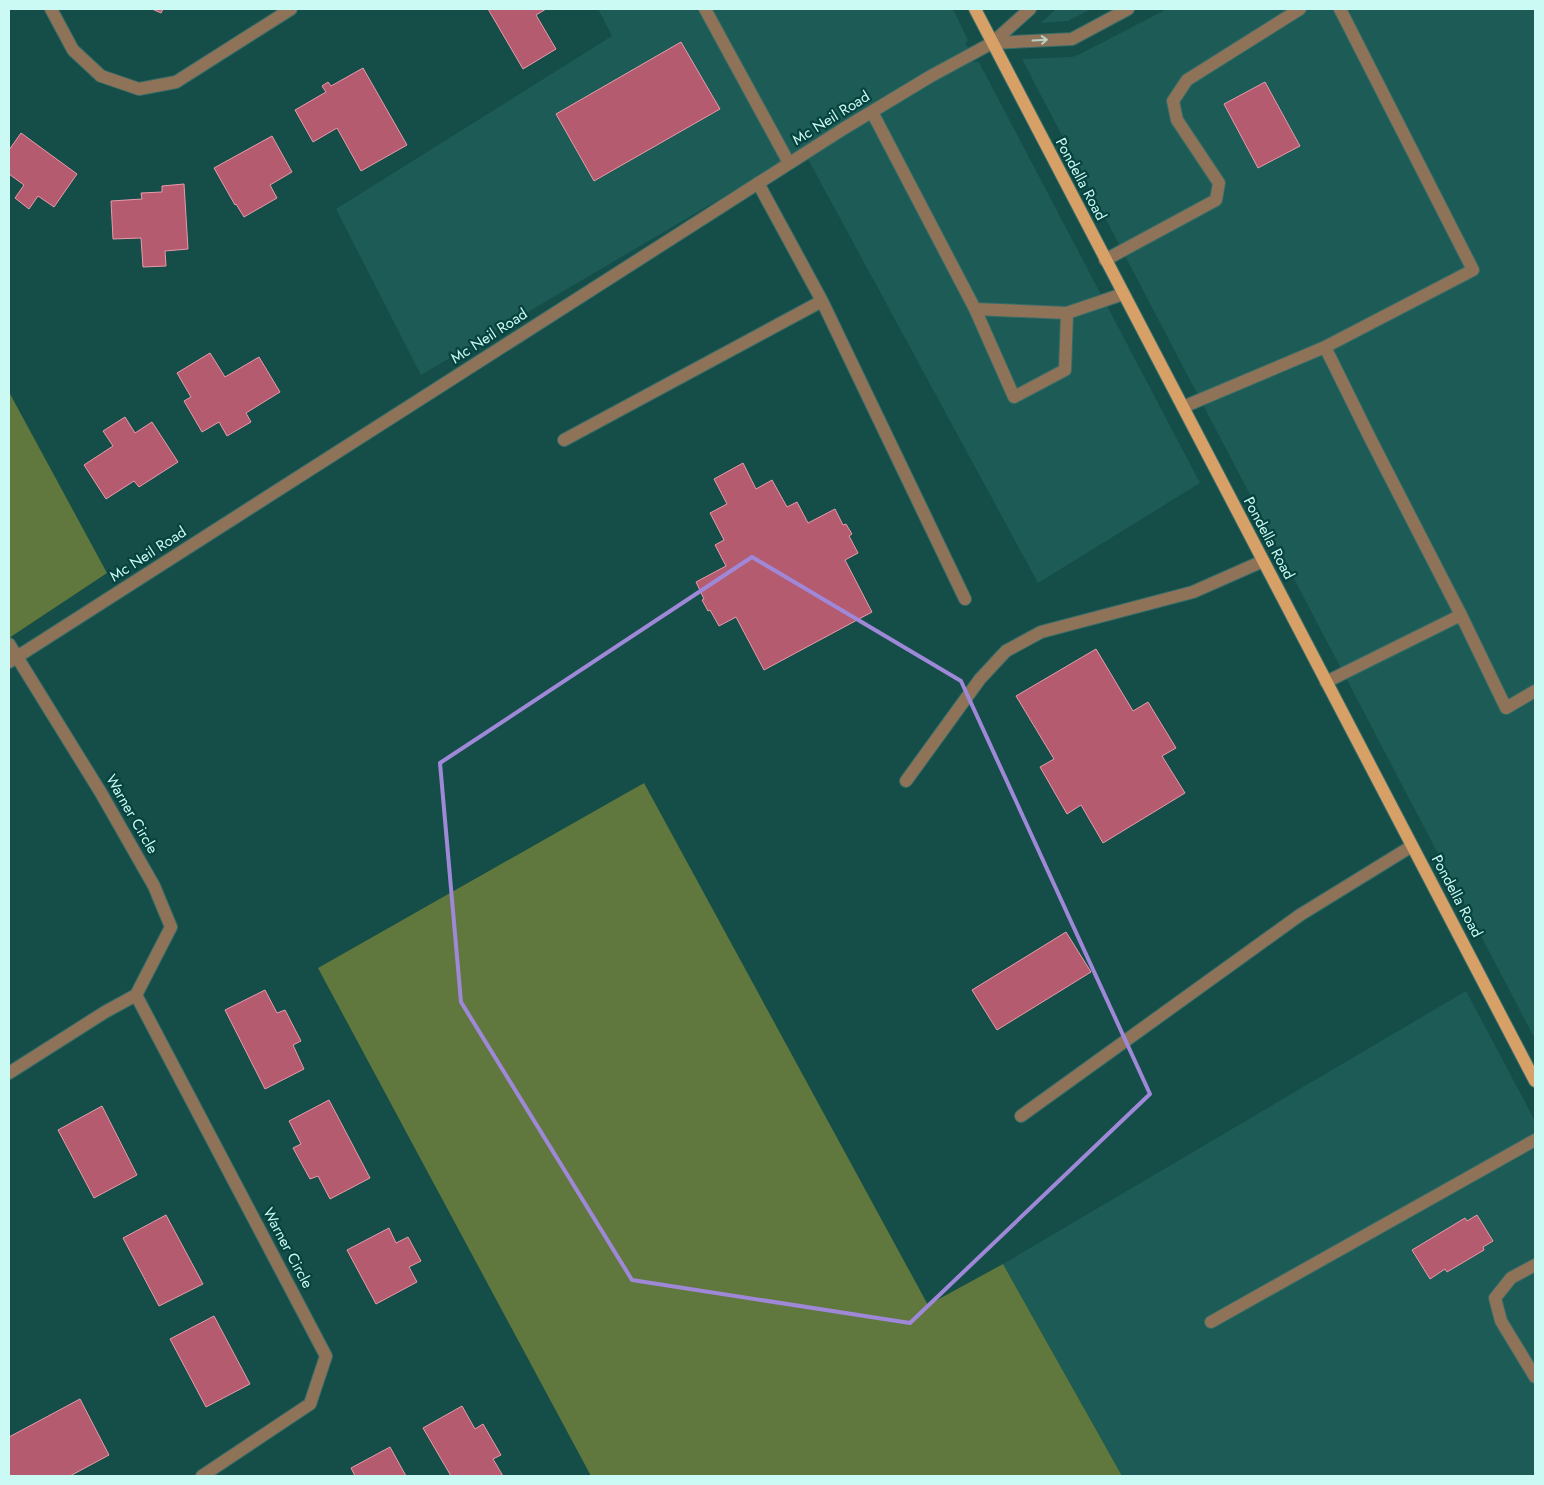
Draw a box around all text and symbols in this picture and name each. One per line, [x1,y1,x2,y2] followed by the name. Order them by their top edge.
[1032,36,1048,45] one-way arrow
[788,86,874,150] street label: Mc Neil Road
[1050,134,1112,224] street label: Pondella Road
[446,303,532,369] street label: Mc Neil Road
[1238,493,1300,583] street label: Pondella Road
[105,521,191,587] street label: Mc Neil Road
[100,770,164,858] street label: Warner Circle
[1426,851,1488,941] street label: Pondella Road
[258,1204,319,1292] street label: Warner Circle

